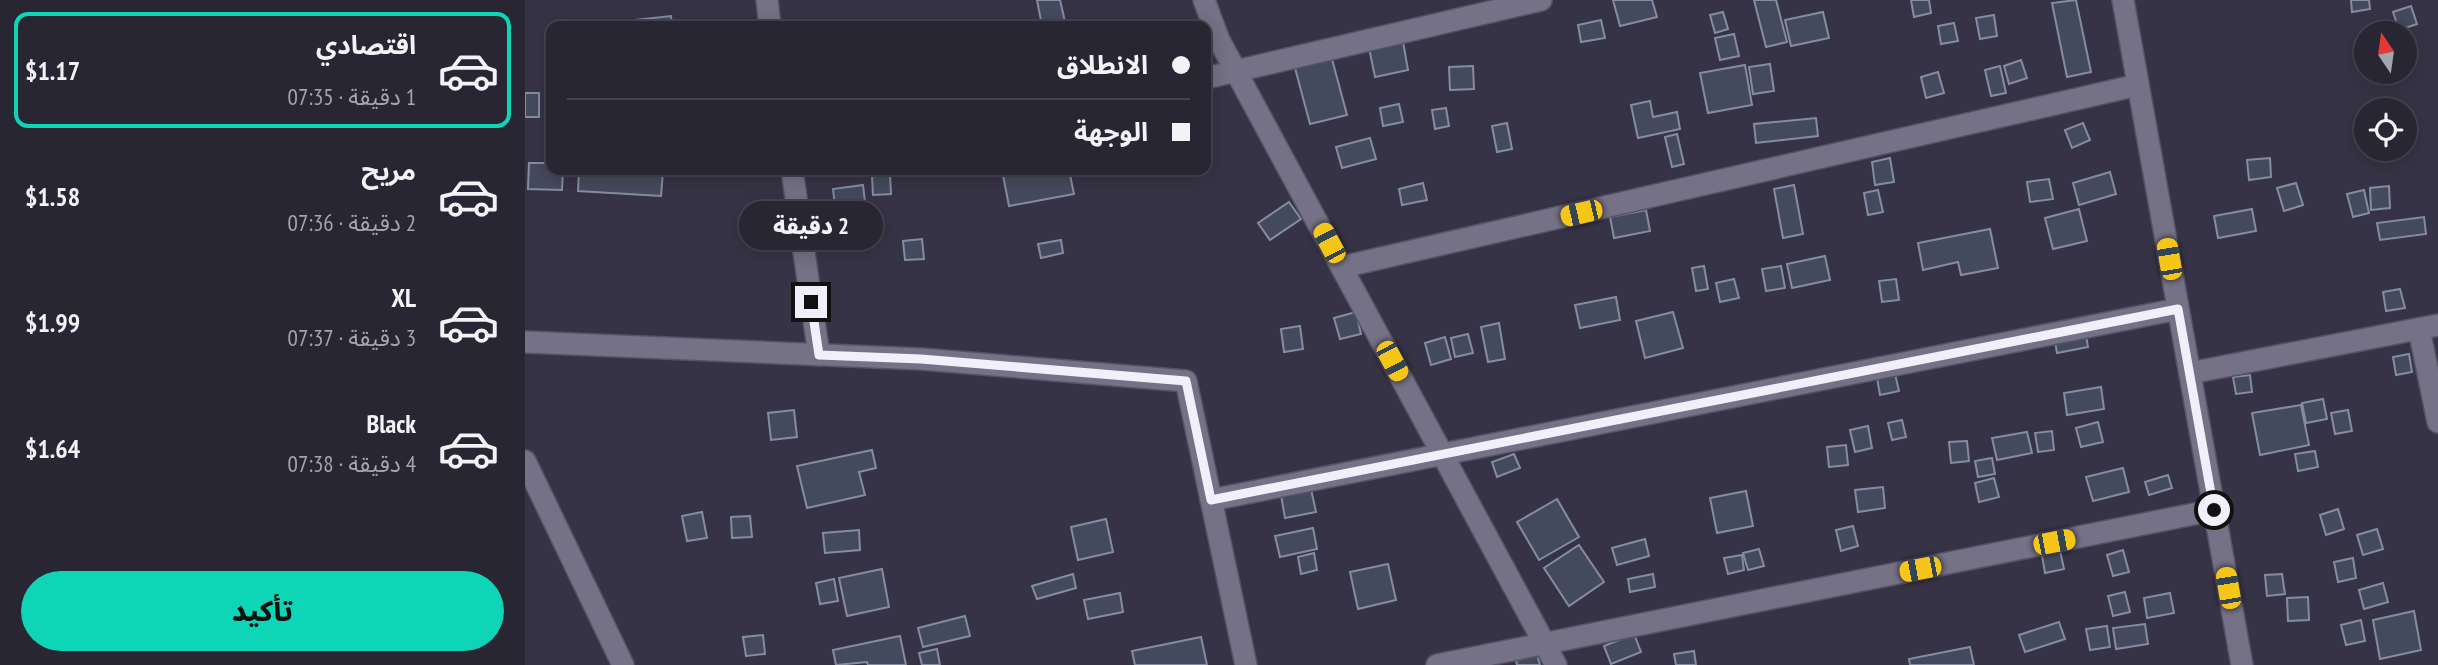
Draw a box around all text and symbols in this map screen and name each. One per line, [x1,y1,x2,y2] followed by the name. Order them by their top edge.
[2354,21,2417,84] north arrow
[2354,21,2417,161] map controls
[316,28,416,61] text: اقتصادي
[437,39,500,102] icon: car
[1057,48,1148,81] text: الانطلاق
[25,54,80,87] text: $1.17
[288,82,416,111] text: 1 دقيقة · 07:35
[2354,98,2417,161] button: locate
[1074,115,1148,148] text: الوجهة
[361,154,416,187] text: مريح
[437,165,500,228] icon: car
[25,180,80,213] text: $1.58
[1559,198,1604,228] car
[739,201,883,250] callout: 2 دقيقة
[288,208,416,237] text: 2 دقيقة · 07:36
[773,211,849,240] text: 2 دقيقة
[1310,220,1349,266] car
[2156,236,2183,282] car
[391,281,416,314] text: XL
[795,286,827,318] route end
[437,291,500,354] icon: car
[25,306,80,339] text: $1.99
[288,323,416,352] text: 3 دقيقة · 07:37
[1373,338,1412,384] car
[366,407,416,440] text: Black
[437,417,500,480] icon: car
[25,432,80,465] text: $1.64
[288,449,416,478] text: 4 دقيقة · 07:38
[2198,494,2230,526] route start
[2032,528,2077,556] car
[1898,555,1943,583] car
[2215,565,2242,611] car
[21,571,504,651] button: تأكيد

